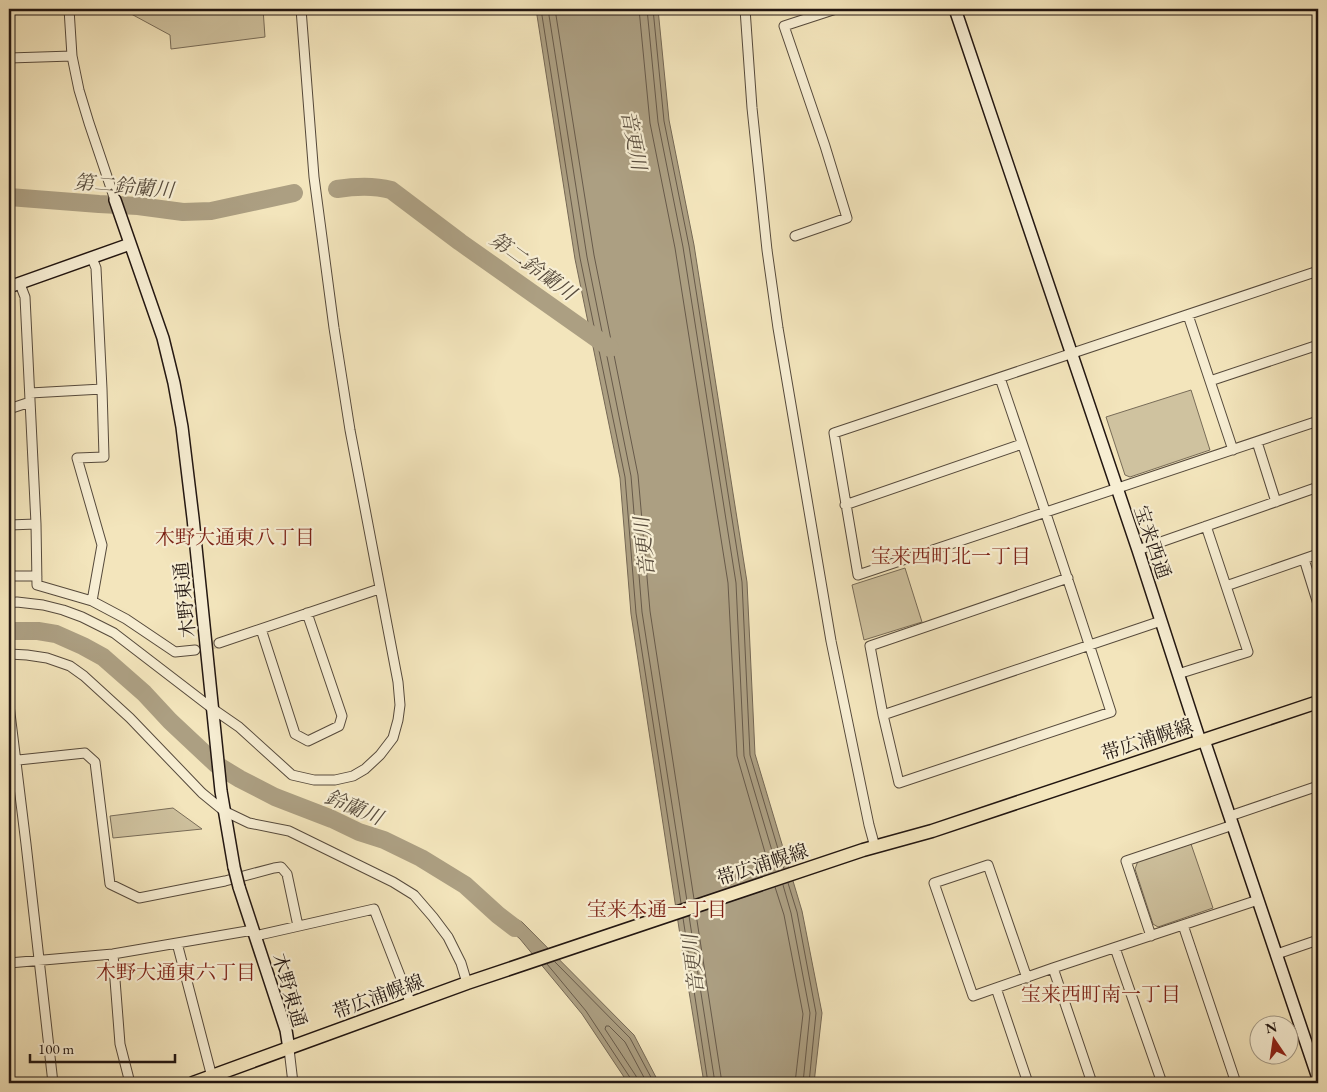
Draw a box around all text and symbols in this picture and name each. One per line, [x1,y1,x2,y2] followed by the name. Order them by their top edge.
[616,108,653,174] water label: 音更川
[73,169,177,203] water label: 第二鈴蘭川
[485,226,583,307] water label: 第二鈴蘭川
[1128,502,1177,582] street label: 宝来西通
[628,514,660,578] water label: 音更川
[155,524,315,550] district label: 木野大通東八丁目
[871,543,1031,569] district label: 宝来西町北一丁目
[168,561,201,639] street label: 木野東通
[1098,713,1196,766] street label: 帯広浦幌線
[321,783,389,831] water label: 鈴蘭川
[713,838,811,891] street label: 帯広浦幌線
[587,896,727,922] district label: 宝来本通一丁目
[676,931,710,995] water label: 音更川
[266,950,313,1030] street label: 木野東通
[96,959,256,985] district label: 木野大通東六丁目
[329,968,427,1024] street label: 帯広浦幌線
[1021,981,1181,1007] district label: 宝来西町南一丁目
[1250,1014,1300,1064] north arrow
[1264,1017,1279,1037] text: N
[30,1032,175,1064] scale bar
[38,1039,75,1058] text: 100 m

